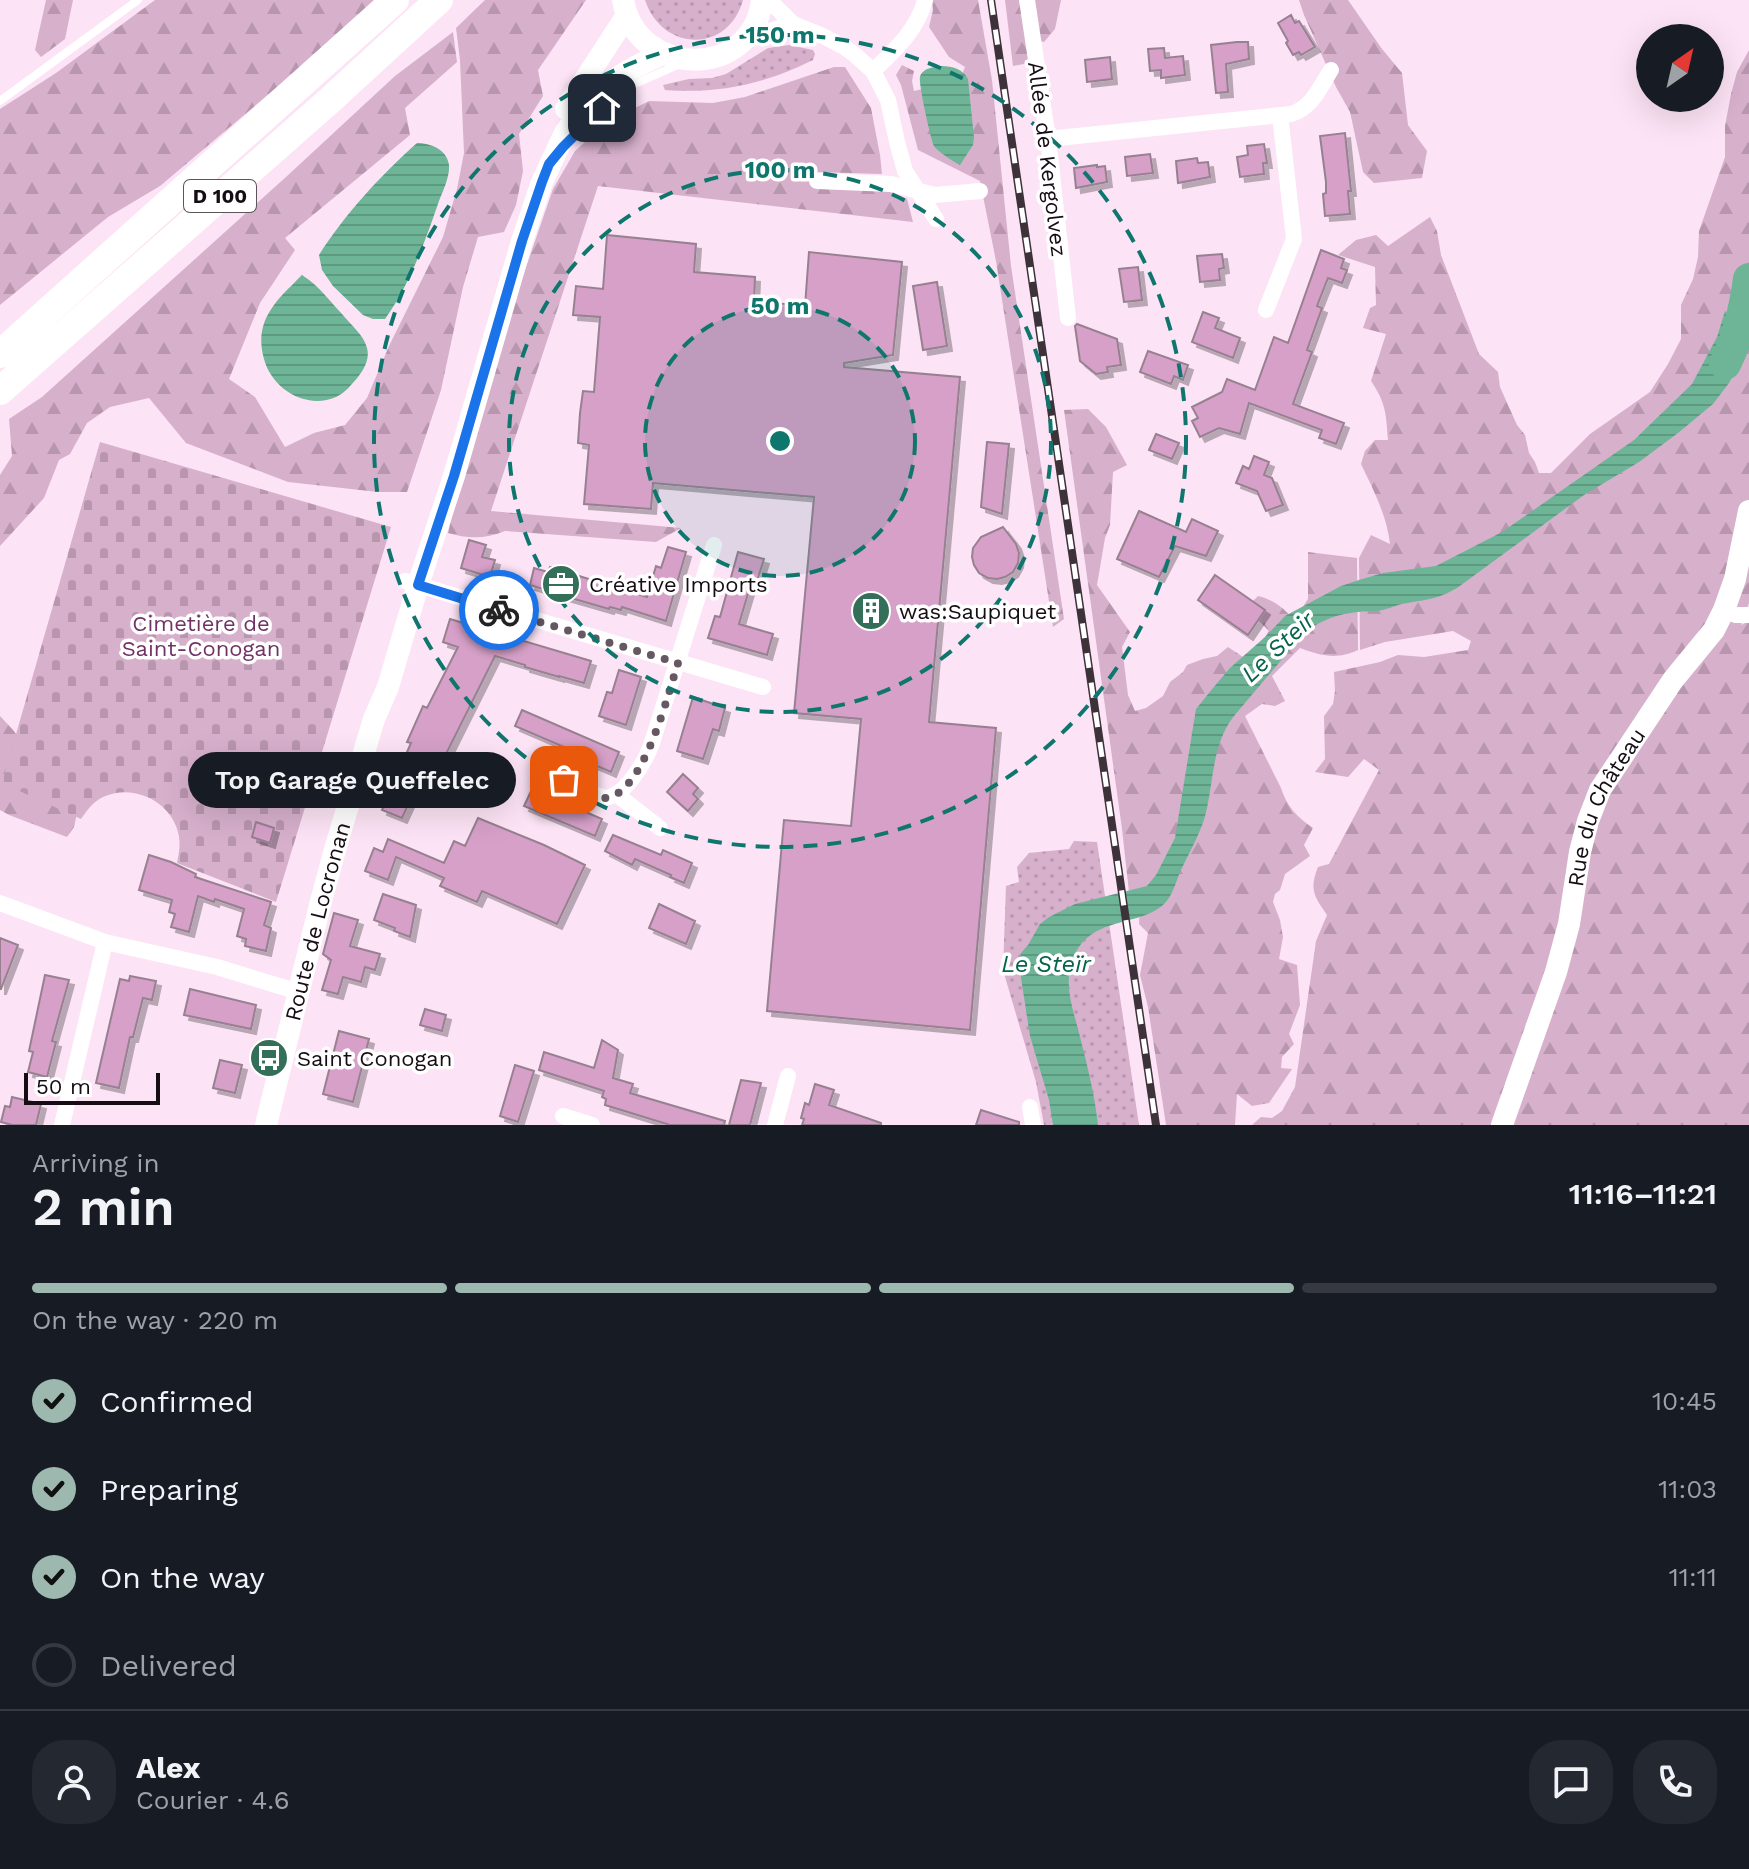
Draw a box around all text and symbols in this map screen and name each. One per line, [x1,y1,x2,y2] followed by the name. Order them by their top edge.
[745,21,815,49] text: 150 m
[1636,24,1724,112] north arrow
[1636,24,1724,112] map controls
[1023,60,1072,258] street label: Allée de Kergolvez
[568,74,636,142] pin
[580,86,624,130] icon: home
[745,156,815,184] text: 100 m
[184,180,256,212] road number: D 100
[751,292,809,320] text: 50 m
[766,427,794,455] centre of rings
[540,563,582,605] office icon: Créative Imports
[459,570,539,650] courier
[589,572,768,597] place label: Créative Imports
[477,588,521,632] icon: bike
[850,590,892,632] building icon: was:Saupiquet
[899,599,1056,624] place label: was:Saupiquet
[1236,605,1322,688] water label: Le Steir
[122,611,280,661] park label: Cimetière de Saint-Conogan
[1563,724,1651,888] street label: Rue du Château
[530,746,598,814] pin
[188,752,516,808] callout: Top Garage Queffelec
[542,758,586,802] icon: bag
[215,765,489,795] text: Top Garage Queffelec
[280,819,355,1023] street label: Route de Locronan
[1001,950,1092,978] water label: Le Steïr
[248,1037,290,1079] bus stop icon: Saint Conogan
[297,1046,452,1071] place label: Saint Conogan
[24,1069,160,1105] scale bar
[36,1074,91,1099] text: 50 m
[32,1148,160,1178] text: Arriving in
[1569,1176,1717,1211] text: 11:16–11:21
[32,1177,175,1238] text: 2 min
[32,1305,278,1335] text: On the way · 220 m
[32,1379,76,1423] icon: check
[100,1384,254,1419] text: Confirmed
[1652,1386,1717,1416] text: 10:45
[32,1467,76,1511] icon: check
[100,1472,238,1507] text: Preparing
[1658,1474,1717,1504] text: 11:03
[32,1555,76,1599] icon: check
[100,1560,265,1595] text: On the way
[1669,1562,1717,1592] text: 11:11
[100,1648,237,1683] text: Delivered
[32,1740,116,1824] button: person
[1529,1740,1613,1824] button: chat
[1633,1740,1717,1824] button: phone
[136,1750,200,1785] text: Alex
[136,1785,290,1815] text: Courier · 4.6

